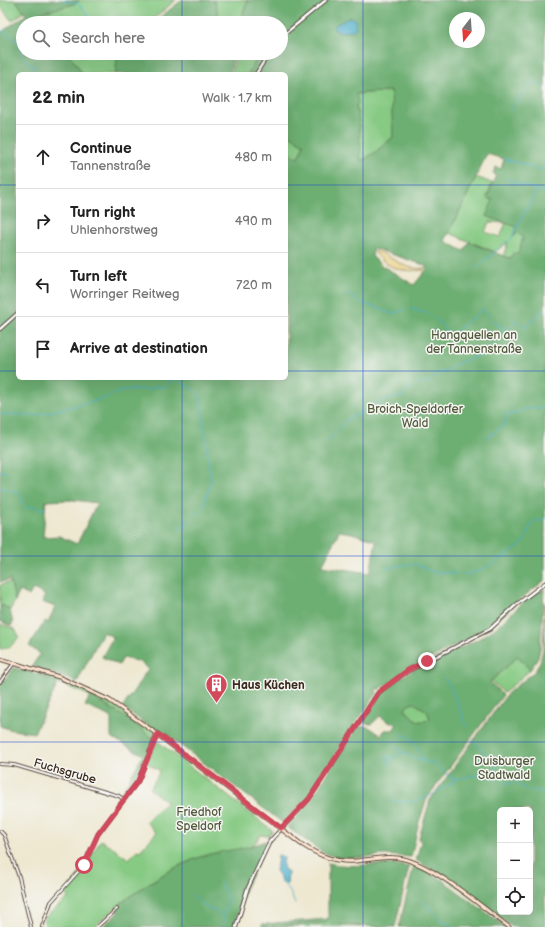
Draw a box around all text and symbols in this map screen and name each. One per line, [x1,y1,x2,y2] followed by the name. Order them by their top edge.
[449,12,485,48] north arrow
[16,16,288,60] search box
[30,27,52,49] icon: search
[62,29,145,48] text: Search here
[32,88,85,108] text: 22 min
[202,90,272,106] text: Walk · 1.7 km
[70,139,132,158] text: Continue
[32,146,54,168] icon: ahead
[235,149,272,165] text: 480 m
[70,158,151,174] text: Tannenstraße
[70,203,135,222] text: Turn right
[32,210,54,232] icon: right
[235,213,272,229] text: 490 m
[70,222,158,238] text: Uhlenhorstweg
[70,267,127,286] text: Turn left
[32,274,54,296] icon: left
[236,277,272,293] text: 720 m
[70,286,180,302] text: Worringer Reitweg
[426,328,522,357] park label: Hangquellen an der Tannenstraße
[32,338,54,360] icon: arrive
[70,339,208,358] text: Arrive at destination
[367,402,464,431] park label: Broich-Speldorfer Wald
[418,652,436,670] route end
[204,672,230,705] building icon: Haus Küchen
[232,678,305,693] place label: Haus Küchen
[474,754,535,783] park label: Duisburger Stadtwald
[32,755,98,788] street label: Fuchsgrube
[176,805,222,834] park label: Friedhof Speldorf
[497,807,533,915] map controls
[497,807,533,843] button: +
[497,843,533,879] button: −
[75,856,93,874] route start
[497,879,533,915] button: locate

